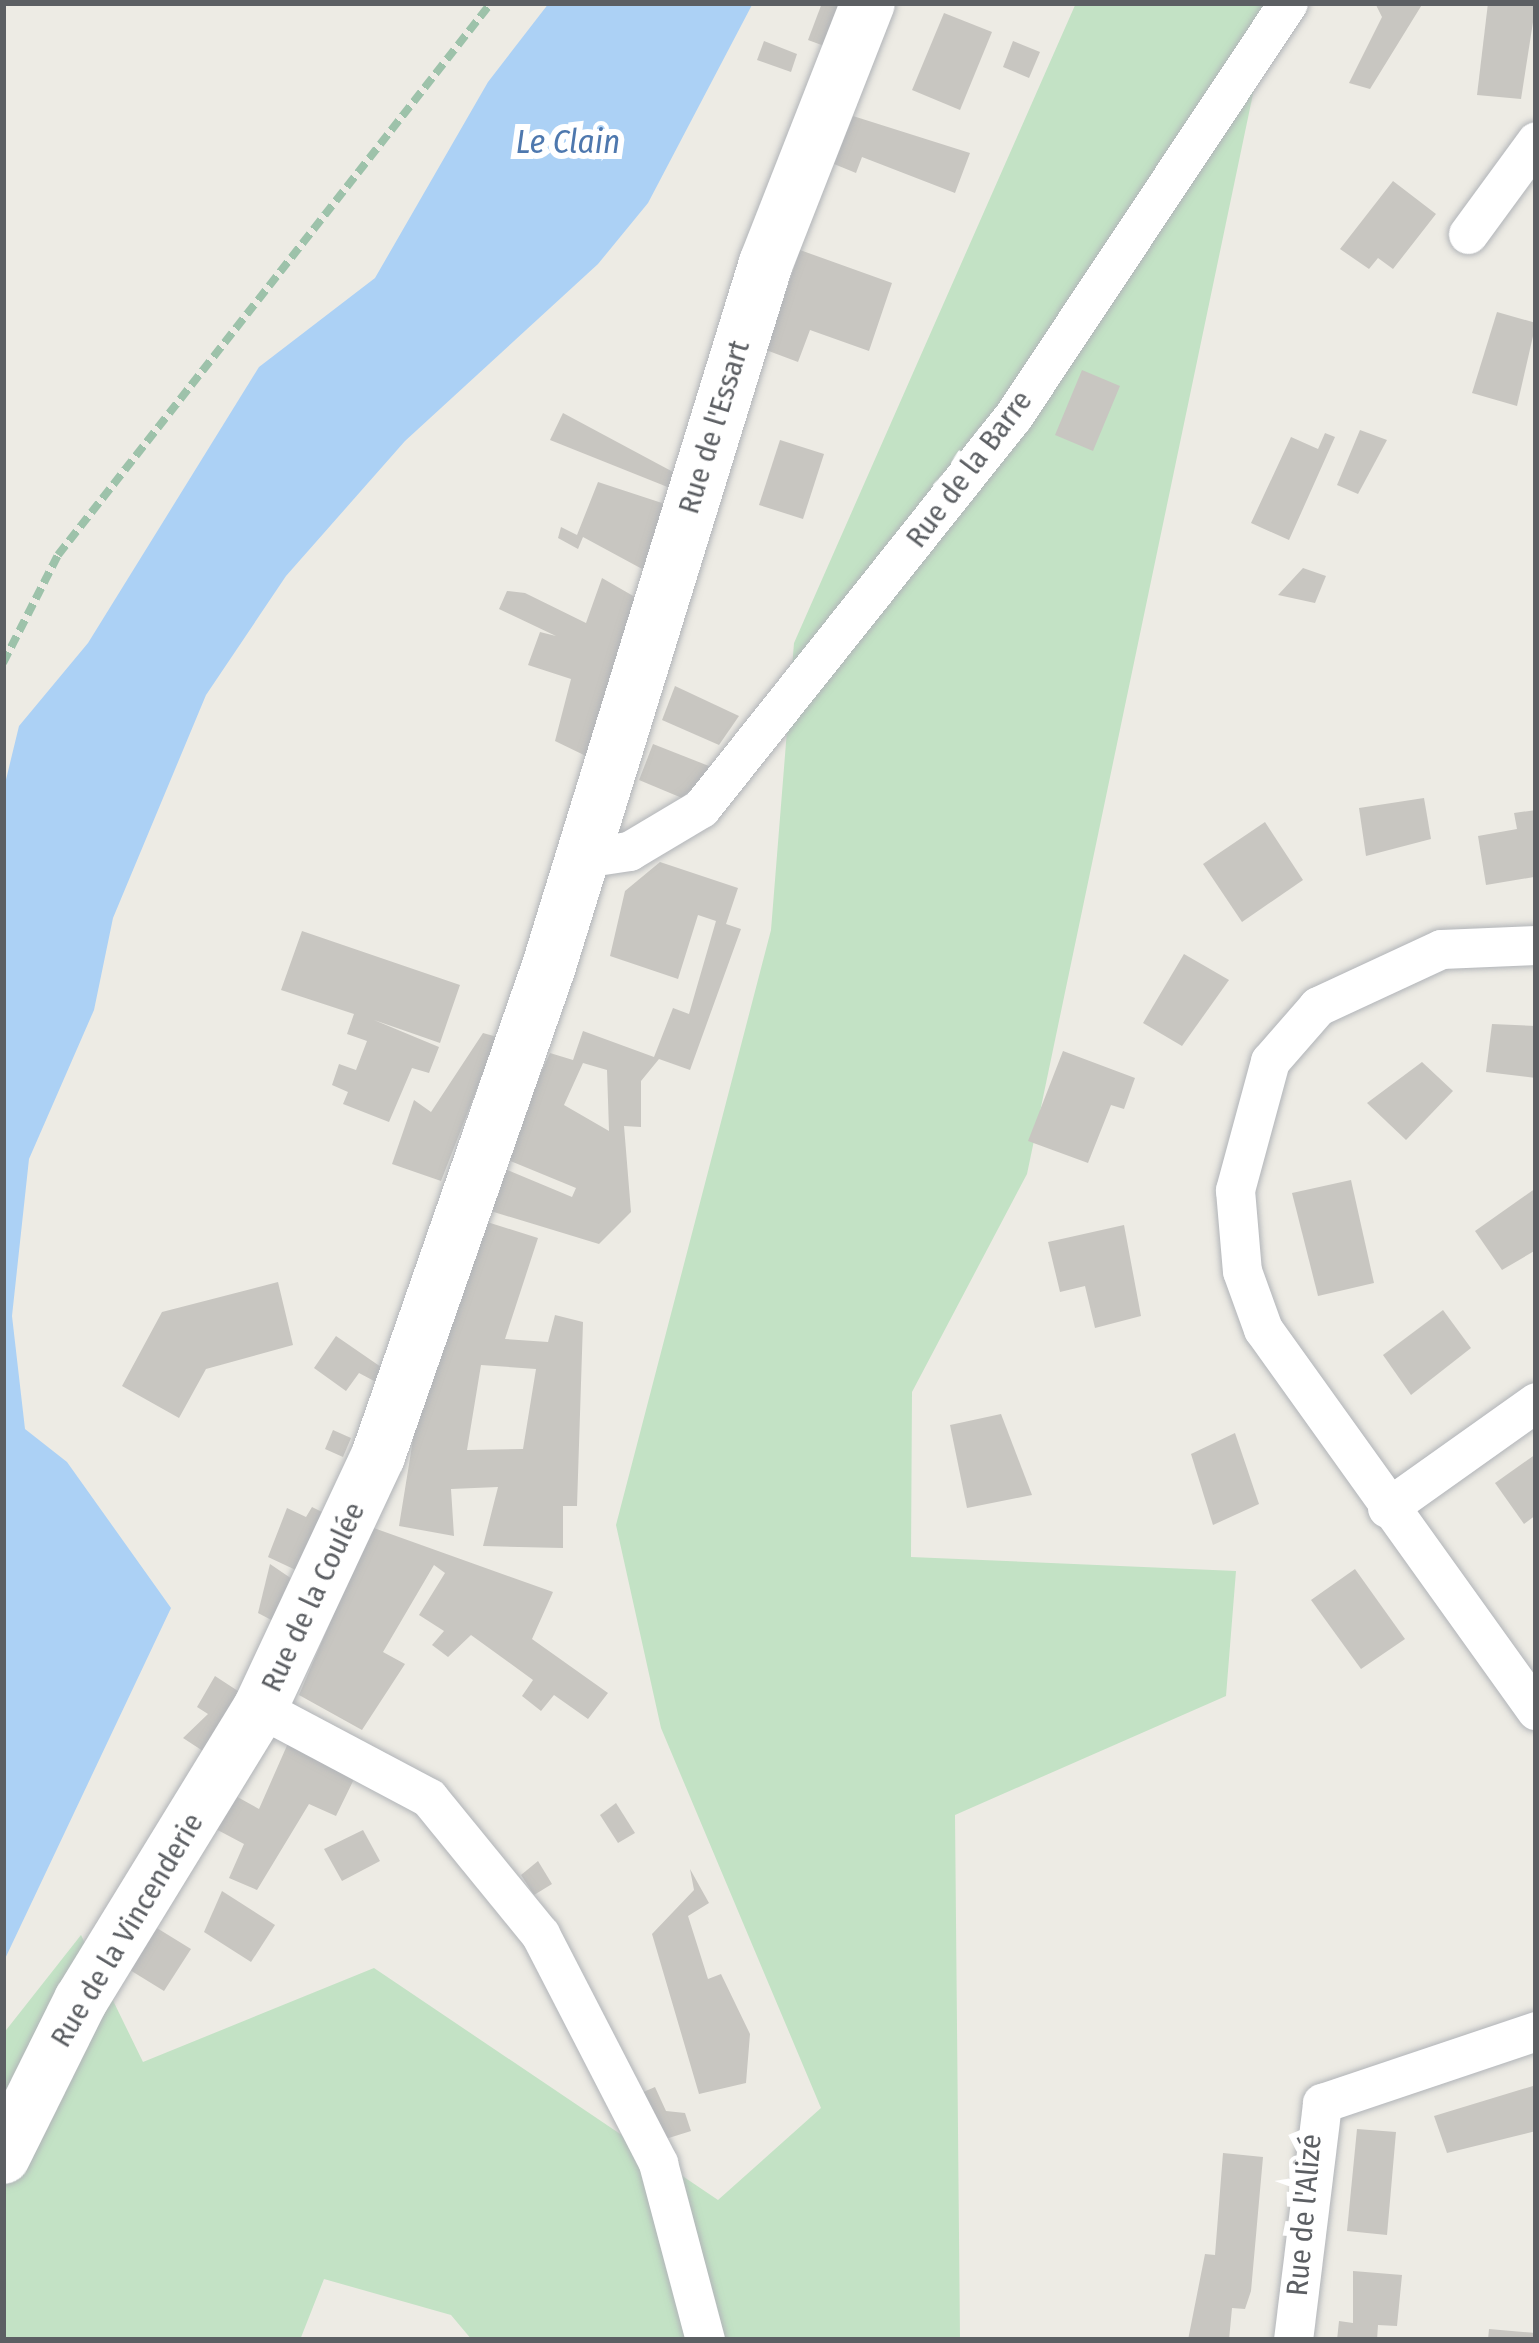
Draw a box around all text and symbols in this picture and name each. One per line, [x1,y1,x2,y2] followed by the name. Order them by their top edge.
[516,123,620,163] water label: Le Clain
[671,336,757,518] street label: Rue de l'Essart
[898,383,1040,555] street label: Rue de la Barre
[253,1497,373,1697] street label: Rue de la Coulée
[43,1806,211,2054] street label: Rue de la Vincenderie
[1279,2133,1329,2297] street label: Rue de l'Alizé

